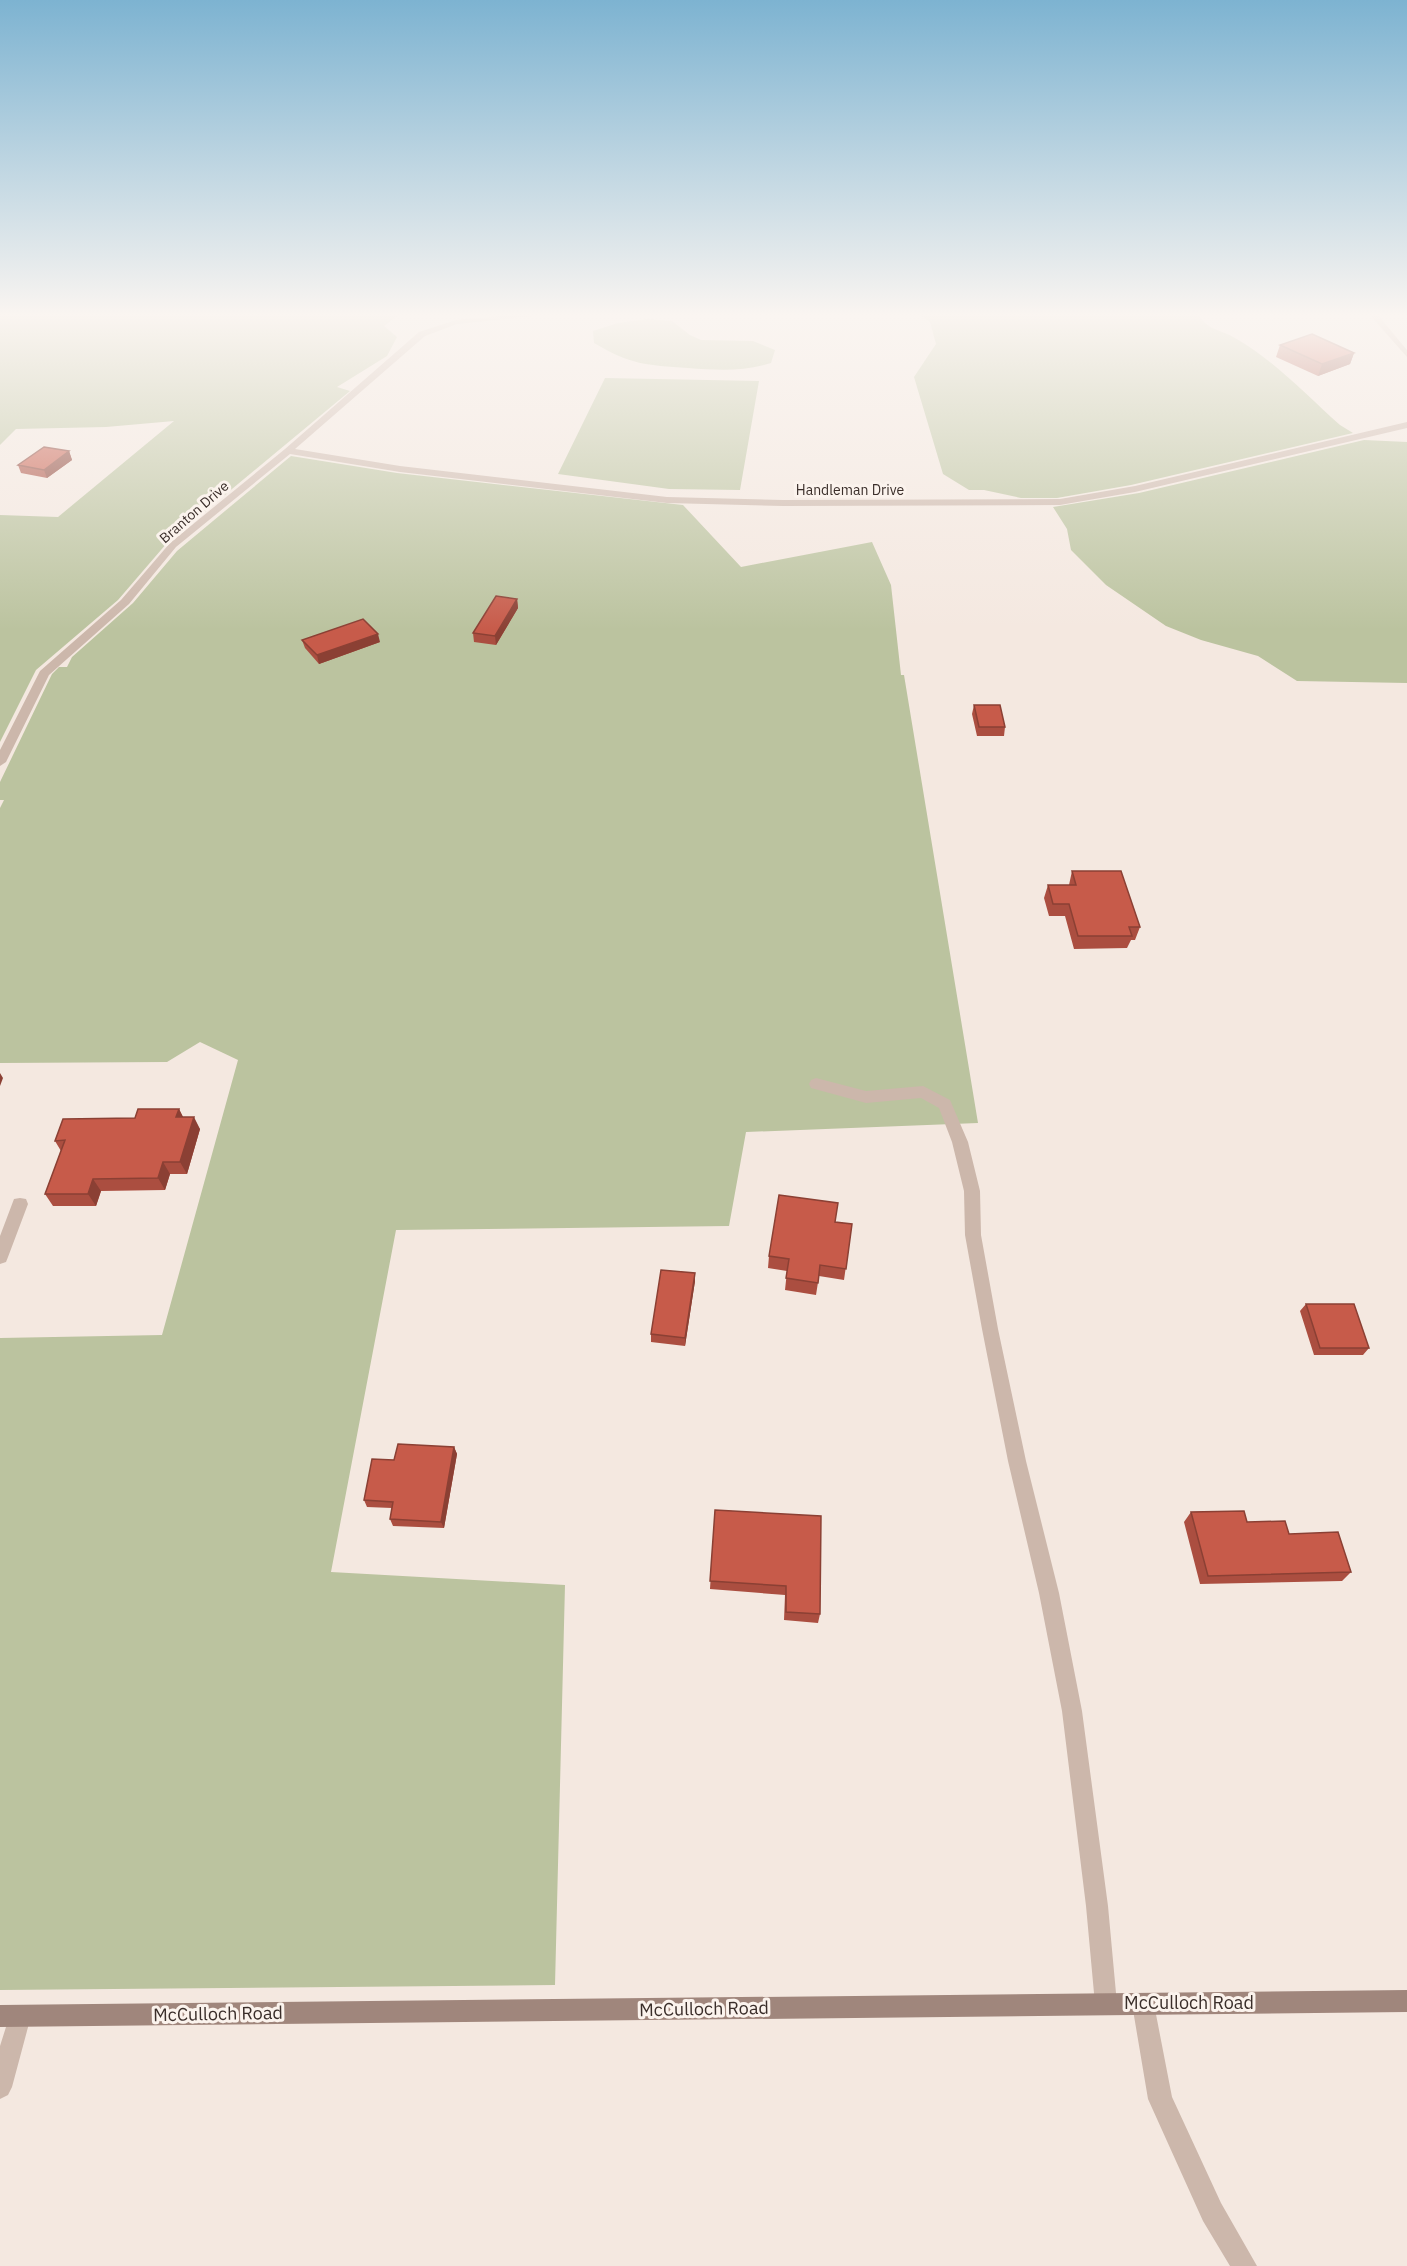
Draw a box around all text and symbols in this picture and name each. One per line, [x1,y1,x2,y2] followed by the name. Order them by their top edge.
[156,477,233,547] street label: Branton Drive
[796,481,905,499] street label: Handleman Drive
[1124,1991,1254,2014] street label: McCulloch Road
[639,1996,769,2021] street label: McCulloch Road
[153,2001,283,2026] street label: McCulloch Road

